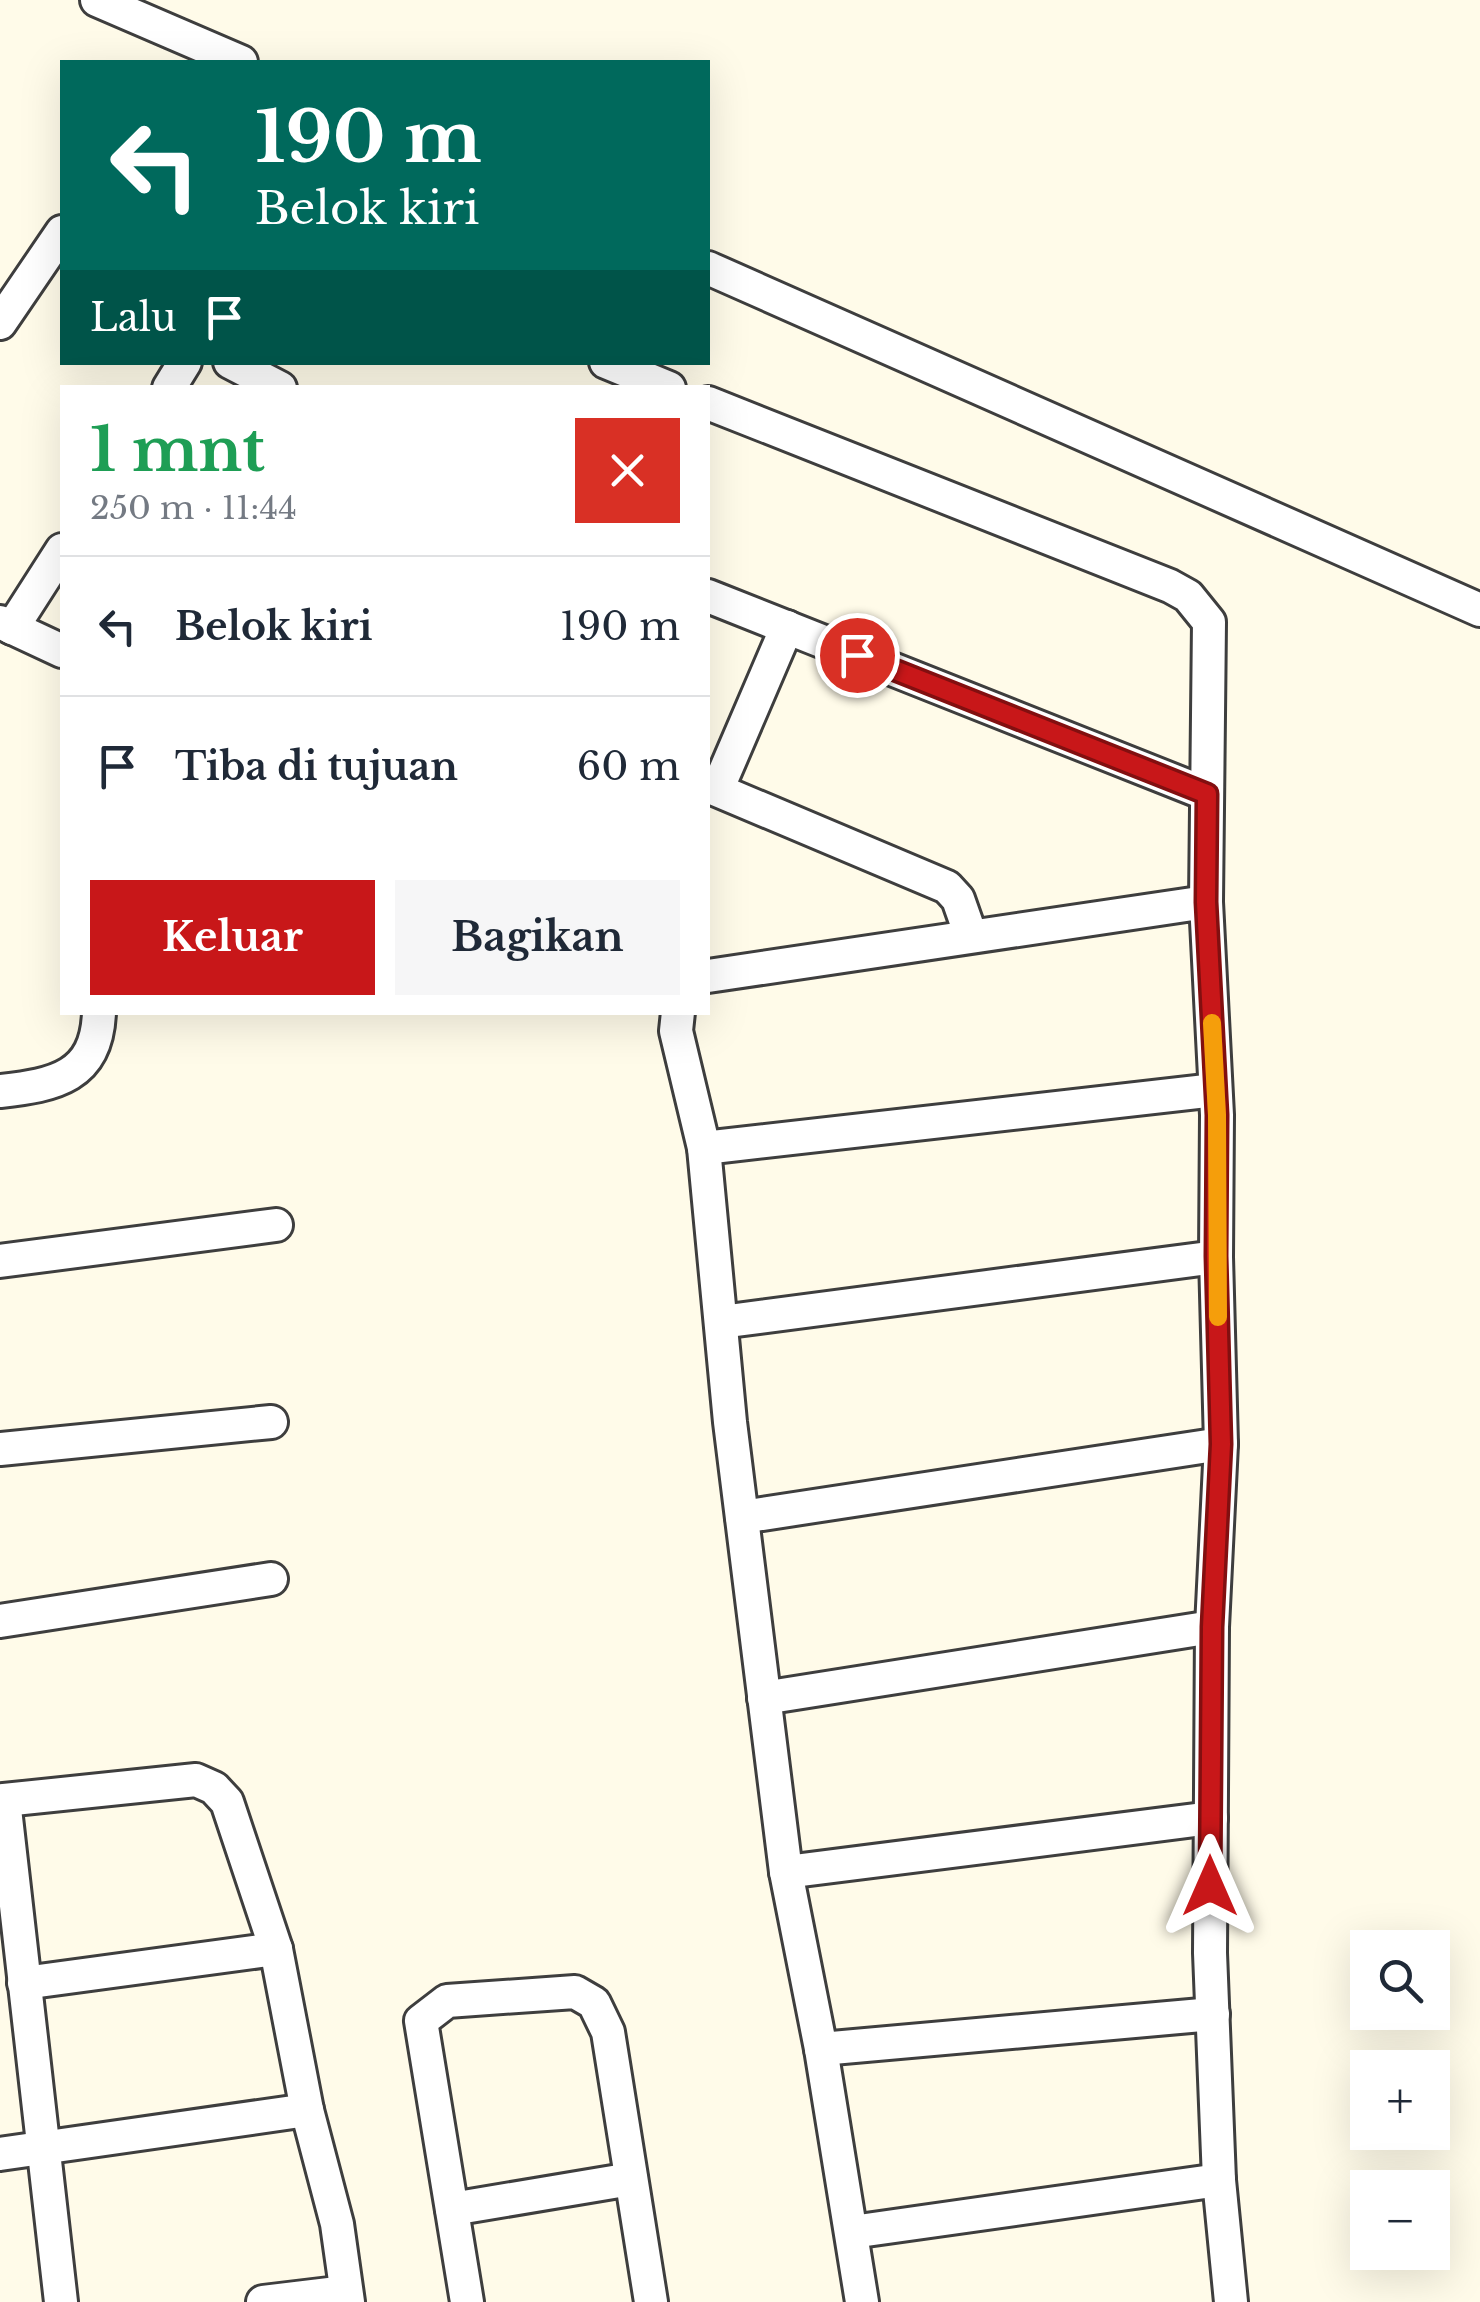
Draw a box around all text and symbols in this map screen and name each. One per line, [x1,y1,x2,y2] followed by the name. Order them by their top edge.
[255,94,482,181] text: 190 m
[90,100,220,230] icon: left
[255,180,479,236] text: Belok kiri
[197,290,252,345] icon: arrive
[90,294,177,341] text: Lalu
[90,413,265,487] text: 1 mnt
[575,418,680,523] button: close
[90,488,297,528] text: 250 m · 11:44
[90,599,145,654] icon: left
[175,603,372,650] text: Belok kiri
[560,603,680,650] text: 190 m
[815,613,900,698] pin
[830,628,885,683] icon: arrive
[90,739,145,794] icon: arrive
[175,743,458,790] text: Tiba di tujuan
[577,743,680,790] text: 60 m
[90,880,375,995] button: Keluar
[395,880,680,995] button: Bagikan
[1158,1834,1262,1938] position arrow
[1350,1930,1450,2270] map controls
[1350,1930,1450,2030] button: search
[1350,2050,1450,2150] button: +
[1350,2170,1450,2270] button: −

